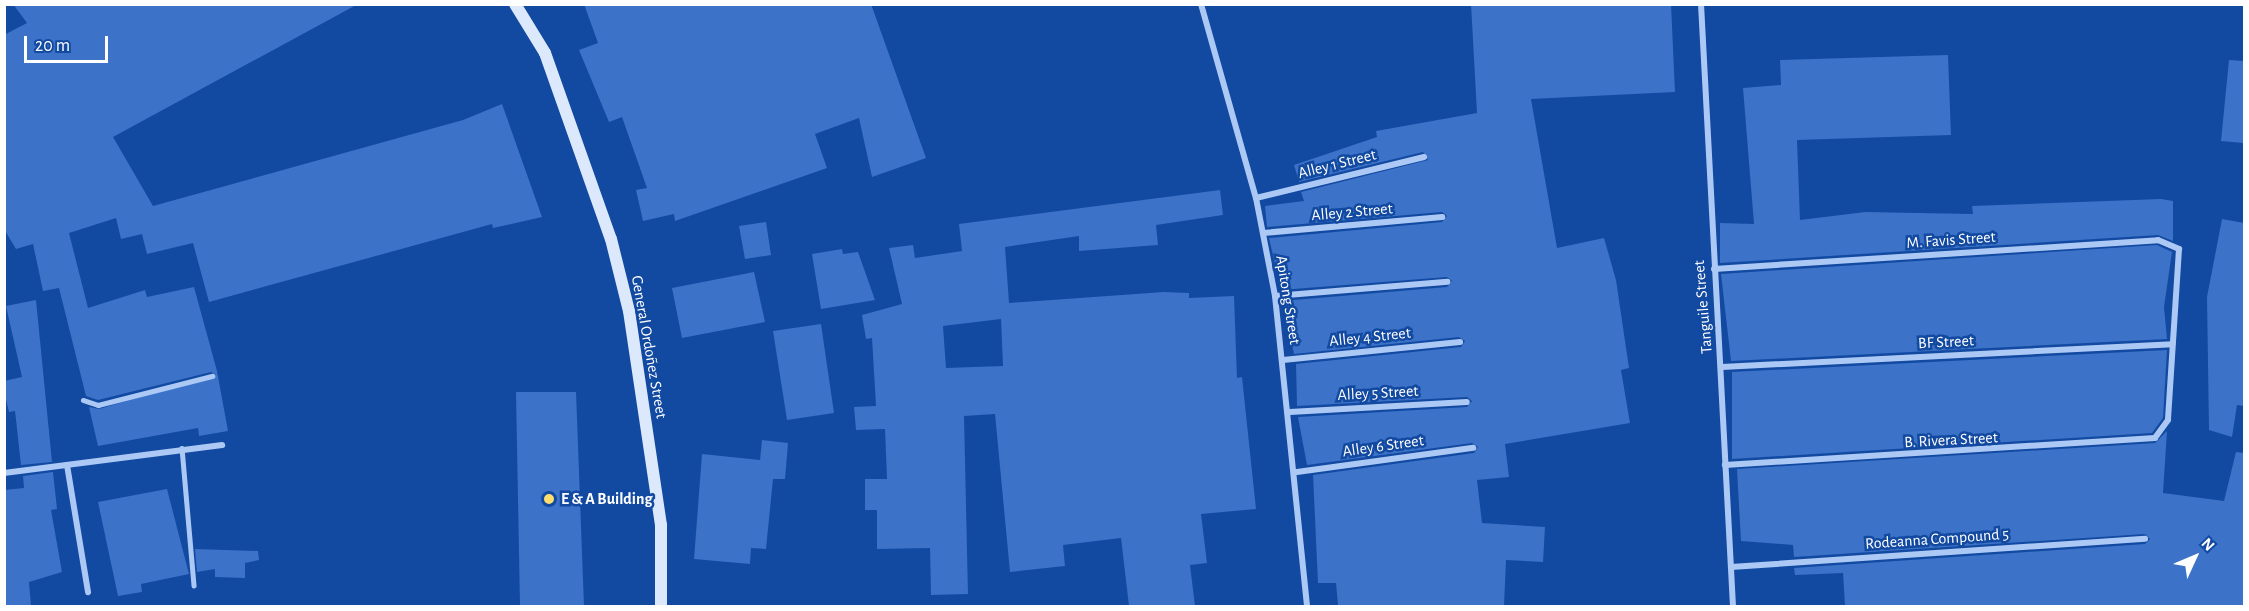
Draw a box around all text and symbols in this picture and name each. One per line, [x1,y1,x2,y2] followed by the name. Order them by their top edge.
[27,24,111,62] scale bar
[35,37,70,55] text: 20 m
[1296,145,1378,183] street label: Alley 1 Street
[1311,199,1393,225] street label: Alley 2 Street
[1906,227,1996,253] street label: M. Favis Street
[1271,254,1305,346] street label: Apitong Street
[1689,259,1717,355] street label: Tanguile Street
[627,274,671,420] street label: General Ordoñez Street
[1328,323,1412,351] street label: Alley 4 Street
[1918,331,1974,353] street label: BF Street
[1337,381,1419,405] street label: Alley 5 Street
[1904,428,1998,452] street label: B. Rivera Street
[1341,431,1425,461] street label: Alley 6 Street
[561,489,652,509] place label: E & A Building
[542,492,556,506] marker: E & A Building
[1865,524,2009,554] street label: Rodeanna Compound 5
[2165,527,2225,587] north arrow
[2198,535,2218,554] text: N

